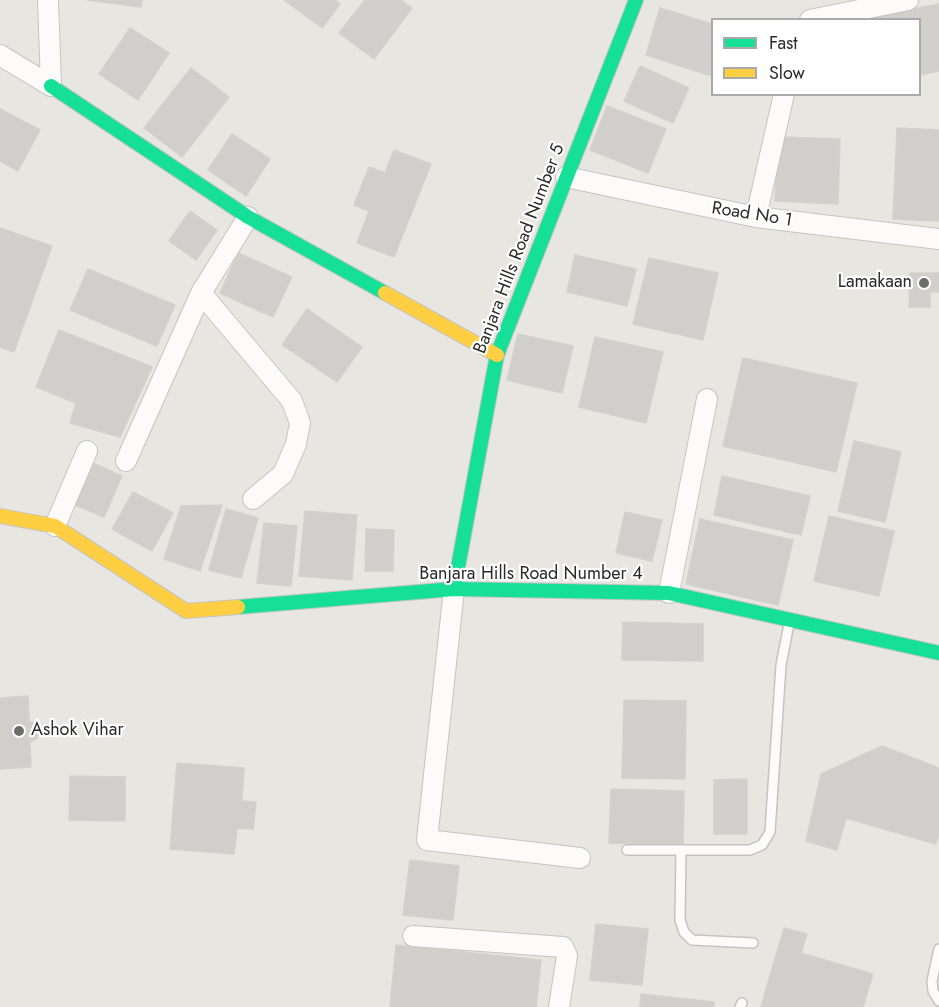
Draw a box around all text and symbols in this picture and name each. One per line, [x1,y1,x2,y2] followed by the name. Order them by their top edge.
[711,18,921,96] legend
[769,30,798,56] text: Fast
[769,60,805,86] text: Slow
[470,141,570,357] street label: Banjara Hills Road Number 5
[710,198,794,232] street label: Road No 1
[838,272,912,294] place label: Lamakaan
[917,276,931,290] marker: Lamakaan
[419,564,643,586] street label: Banjara Hills Road Number 4
[31,720,124,742] place label: Ashok Vihar
[12,724,26,738] marker: Ashok Vihar

